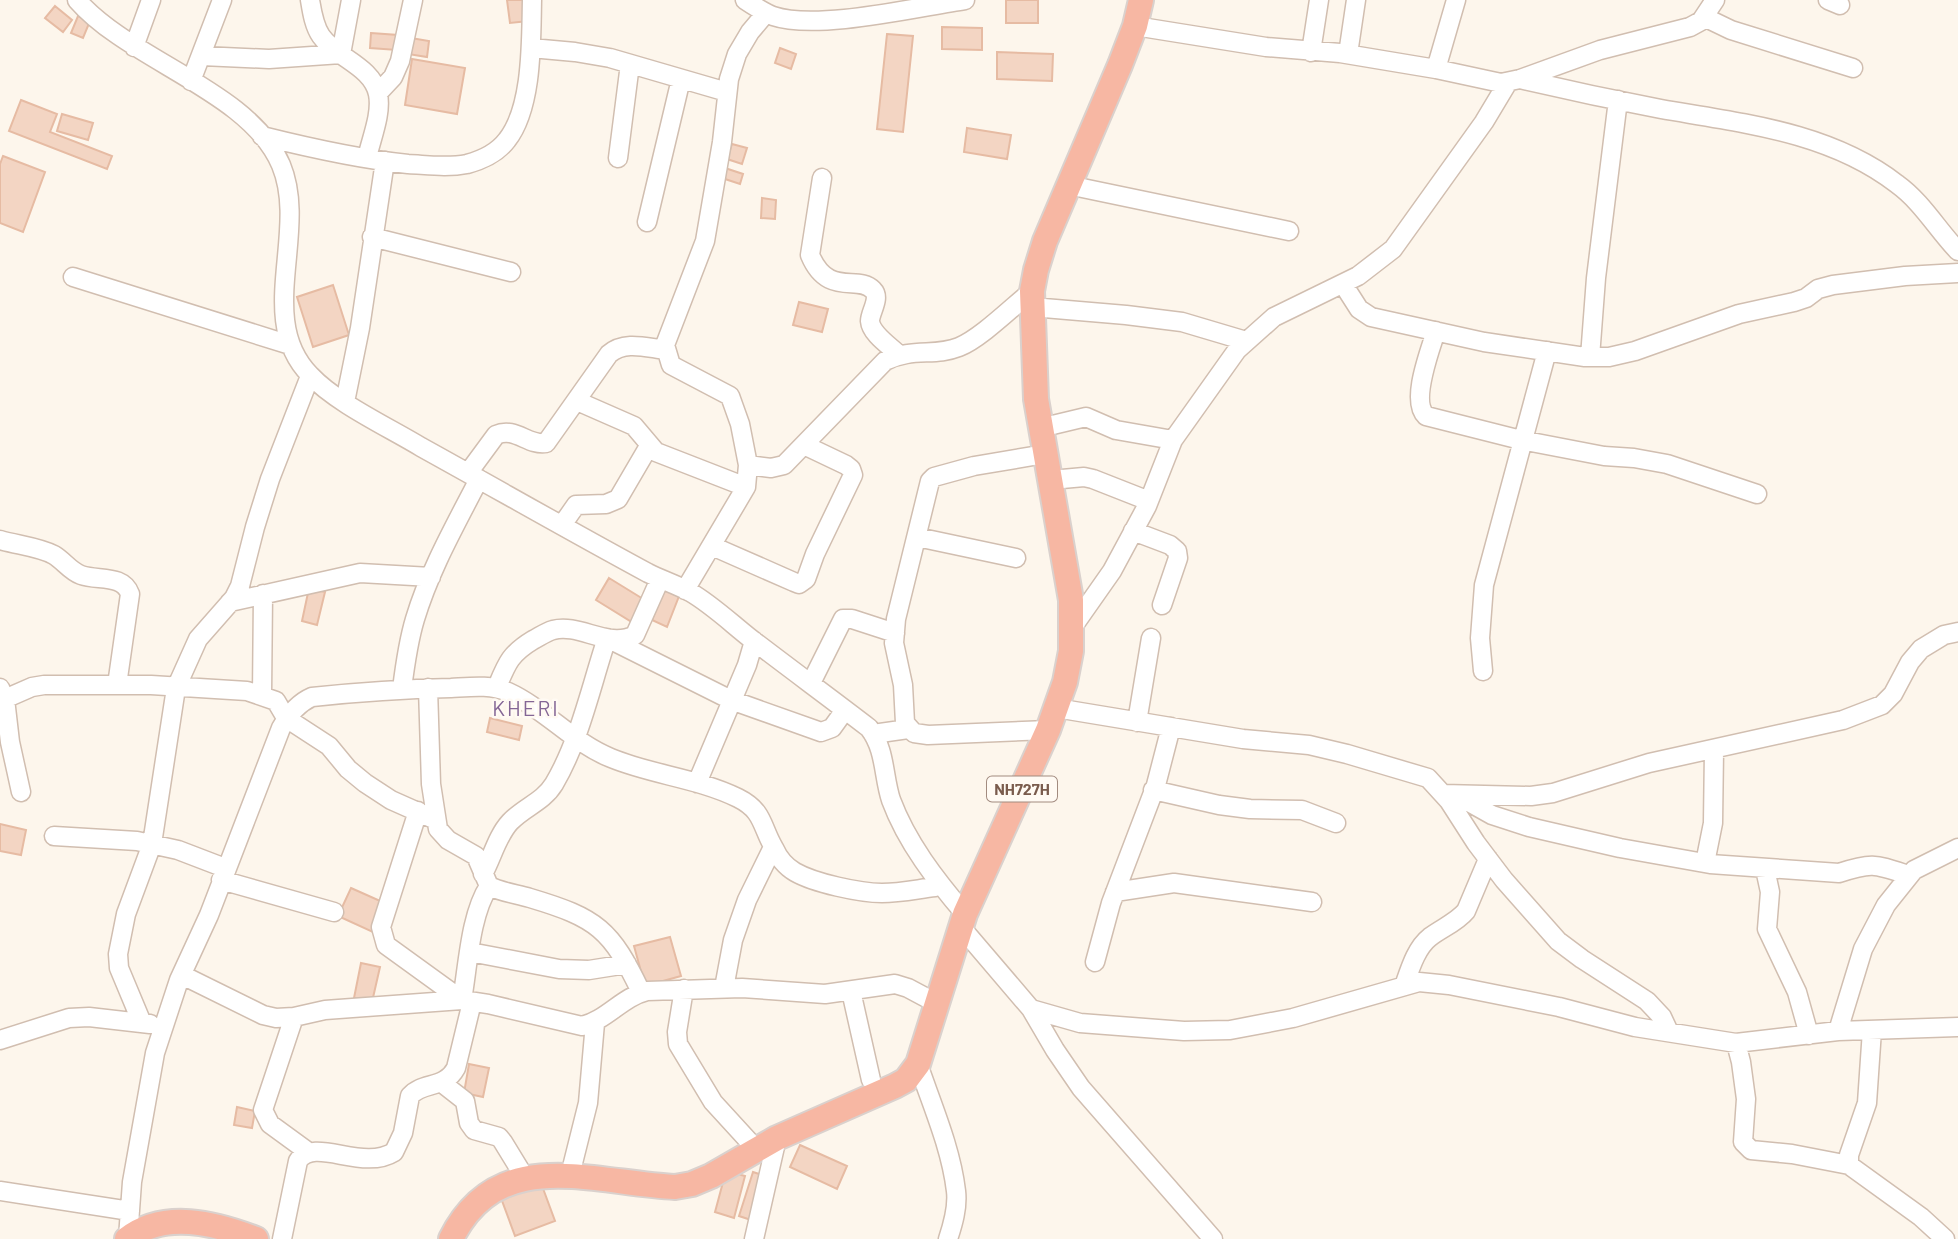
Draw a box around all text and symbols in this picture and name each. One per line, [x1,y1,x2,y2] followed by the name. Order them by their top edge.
[492,695,560,720] district label: KHERI
[987,776,1057,802] road number: NH727H

